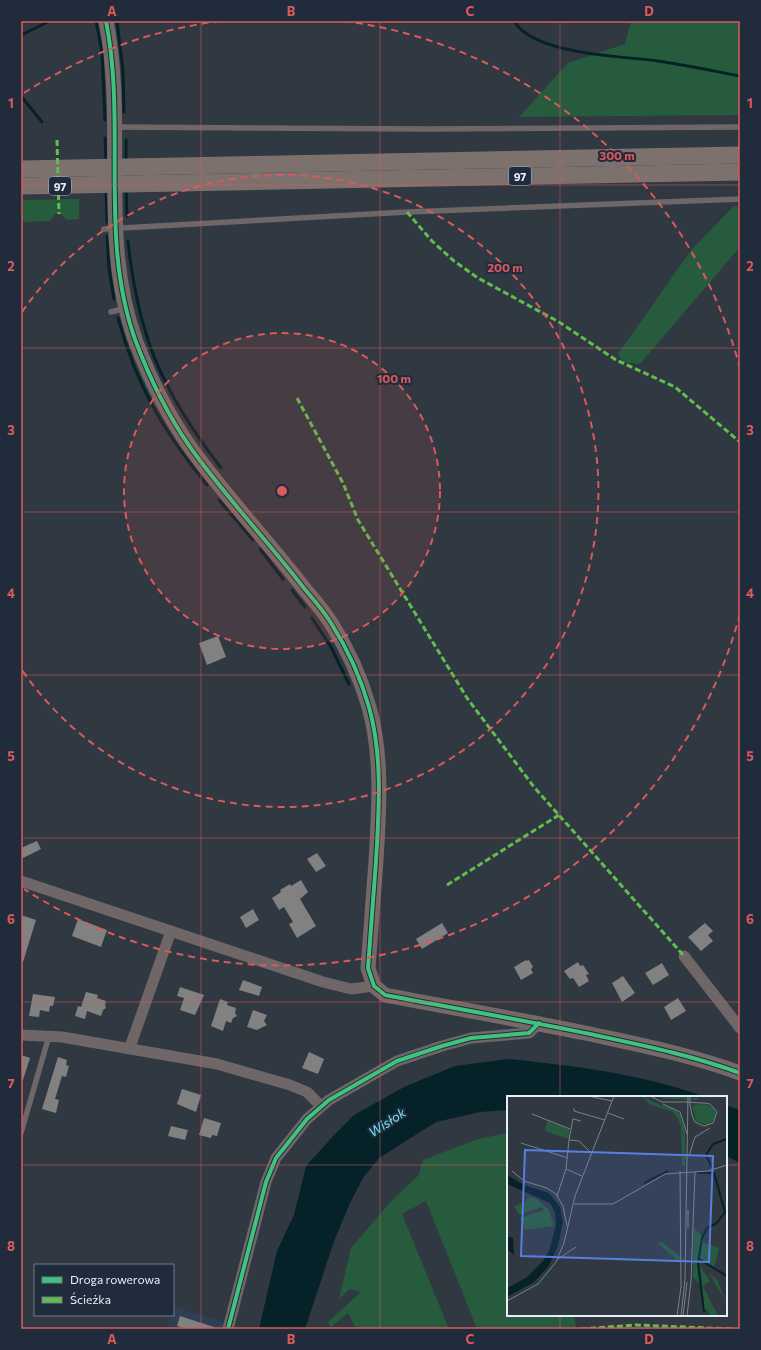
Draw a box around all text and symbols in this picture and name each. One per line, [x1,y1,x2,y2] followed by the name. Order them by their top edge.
[107,3,117,19] text: A
[287,3,296,19] text: B
[466,3,475,19] text: C
[644,3,654,19] text: D
[8,95,14,111] text: 1
[747,95,753,111] text: 1
[599,148,635,162] text: 300 m
[509,167,531,185] road number: 97
[49,177,71,195] road number: 97
[7,258,15,274] text: 2
[746,258,754,274] text: 2
[487,260,523,274] text: 200 m
[377,371,411,385] text: 100 m
[7,422,15,438] text: 3
[746,422,754,438] text: 3
[275,484,289,498] centre of rings
[7,585,15,601] text: 4
[746,585,754,601] text: 4
[7,748,15,764] text: 5
[746,748,754,764] text: 5
[7,911,15,927] text: 6
[746,911,754,927] text: 6
[7,1075,15,1091] text: 7
[746,1075,754,1091] text: 7
[507,1096,727,1316] inset map
[365,1104,409,1140] water label: Wisłok
[7,1238,15,1254] text: 8
[746,1238,754,1254] text: 8
[34,1264,174,1316] legend
[70,1272,160,1286] text: Droga rowerowa
[70,1292,111,1306] text: Ścieżka
[107,1331,117,1347] text: A
[287,1331,296,1347] text: B
[466,1331,475,1347] text: C
[644,1331,654,1347] text: D

